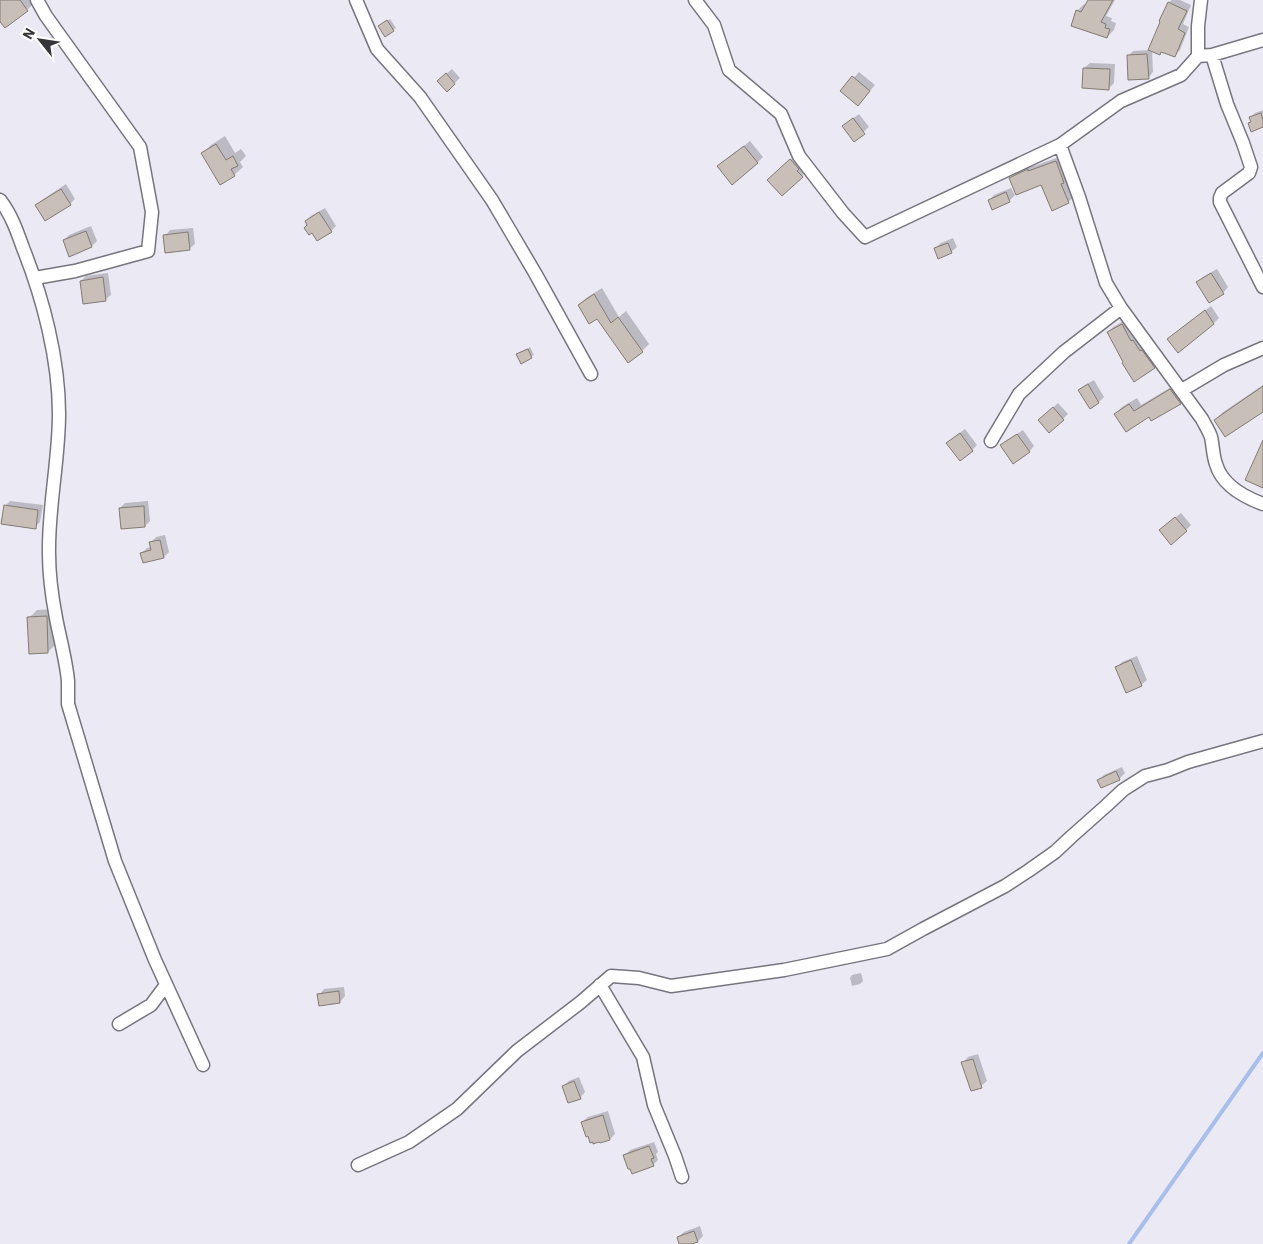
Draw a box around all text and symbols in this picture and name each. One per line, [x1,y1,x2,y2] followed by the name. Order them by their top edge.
[15,15,65,65] north arrow
[18,25,39,42] text: N

